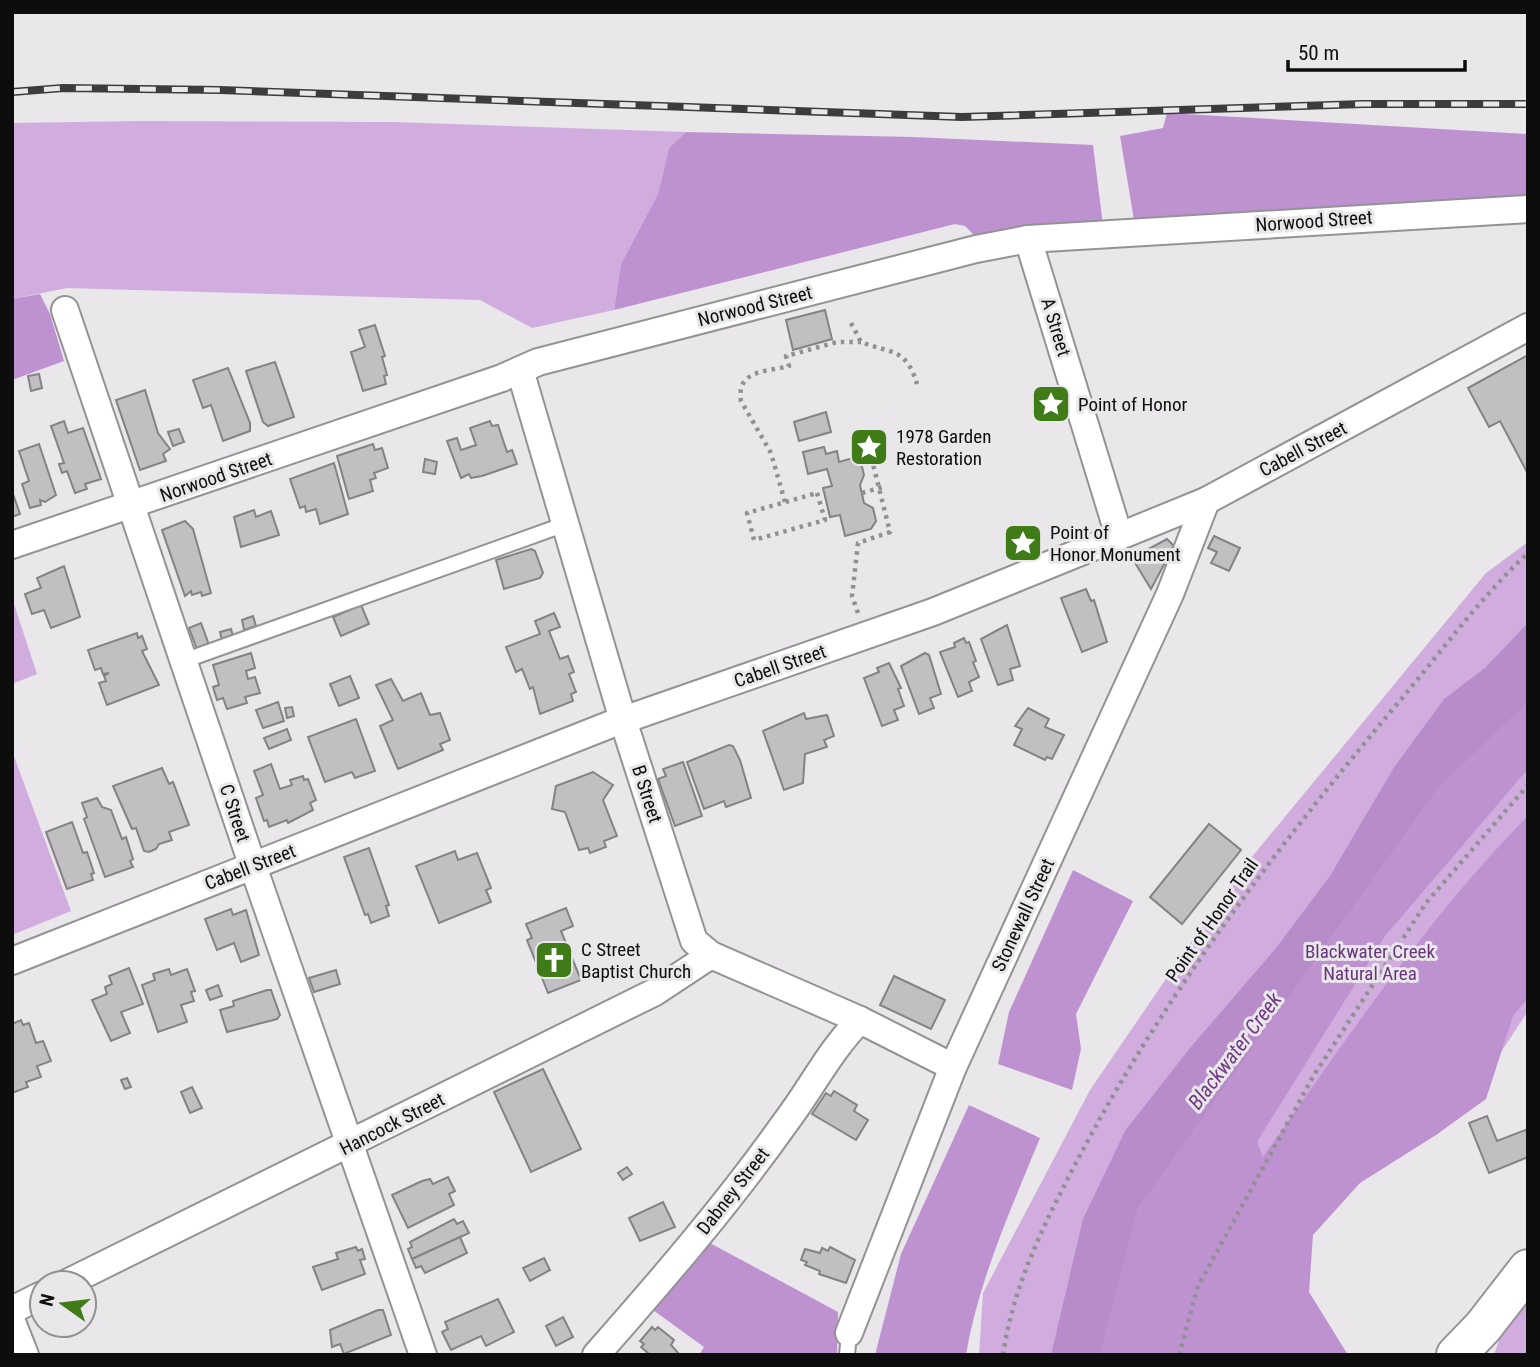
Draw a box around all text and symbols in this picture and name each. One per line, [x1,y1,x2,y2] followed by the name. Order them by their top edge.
[1288,28,1465,72] scale bar
[1298,41,1339,65] text: 50 m
[1255,205,1373,237] street label: Norwood Street
[695,281,815,331] street label: Norwood Street
[1036,295,1076,359] street label: A Street
[1030,383,1072,425] place icon: Point of Honor
[1078,393,1187,416] place label: Point of Honor
[1255,416,1351,482] street label: Cabell Street
[896,425,991,470] place label: 1978 Garden Restoration
[848,426,890,468] place icon: 1978 Garden Restoration
[157,447,275,507] street label: Norwood Street
[1050,521,1181,566] place label: Point of Honor Monument
[1002,522,1044,564] place icon: Point of Honor Monument
[731,640,829,692] street label: Cabell Street
[627,762,667,826] street label: B Street
[215,781,255,845] street label: C Street
[201,839,299,895] street label: Cabell Street
[1161,854,1263,986] street label: Point of Honor Trail
[987,855,1059,975] street label: Stonewall Street
[581,938,691,983] place label: C Street Baptist Church
[533,939,575,981] church icon: C Street Baptist Church
[1305,940,1435,985] park label: Blackwater Creek Natural Area
[1183,987,1287,1114] water label: Blackwater Creek
[336,1088,448,1160] street label: Hancock Street
[692,1143,774,1239] street label: Dabney Street
[28,1269,98,1339] north arrow
[34,1292,60,1308] text: N

